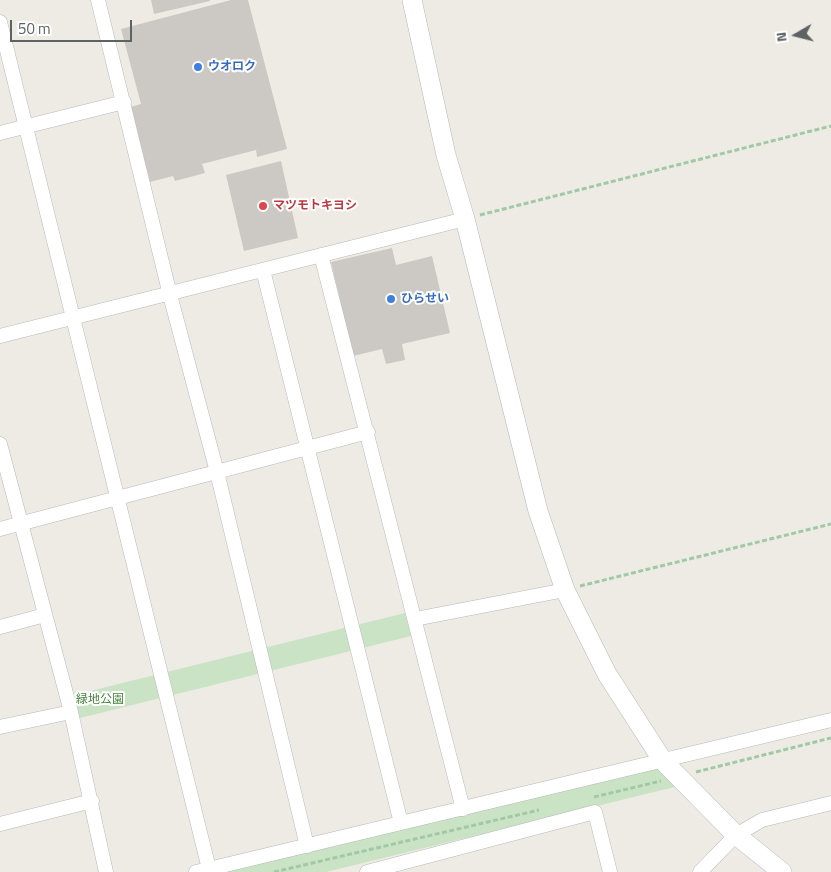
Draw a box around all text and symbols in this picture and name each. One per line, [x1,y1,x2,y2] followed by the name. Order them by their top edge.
[12,10,135,42] scale bar
[771,10,821,60] north arrow
[18,17,51,40] text: 50 m
[770,31,792,43] text: N
[208,60,256,74] place label: ウオロク
[192,61,204,73] marker: ウオロク
[273,199,357,213] place label: マツモトキヨシ
[257,200,269,212] marker: マツモトキヨシ
[401,292,449,306] place label: ひらせい
[385,293,397,305] marker: ひらせい
[76,693,124,707] park label: 緑地公園

